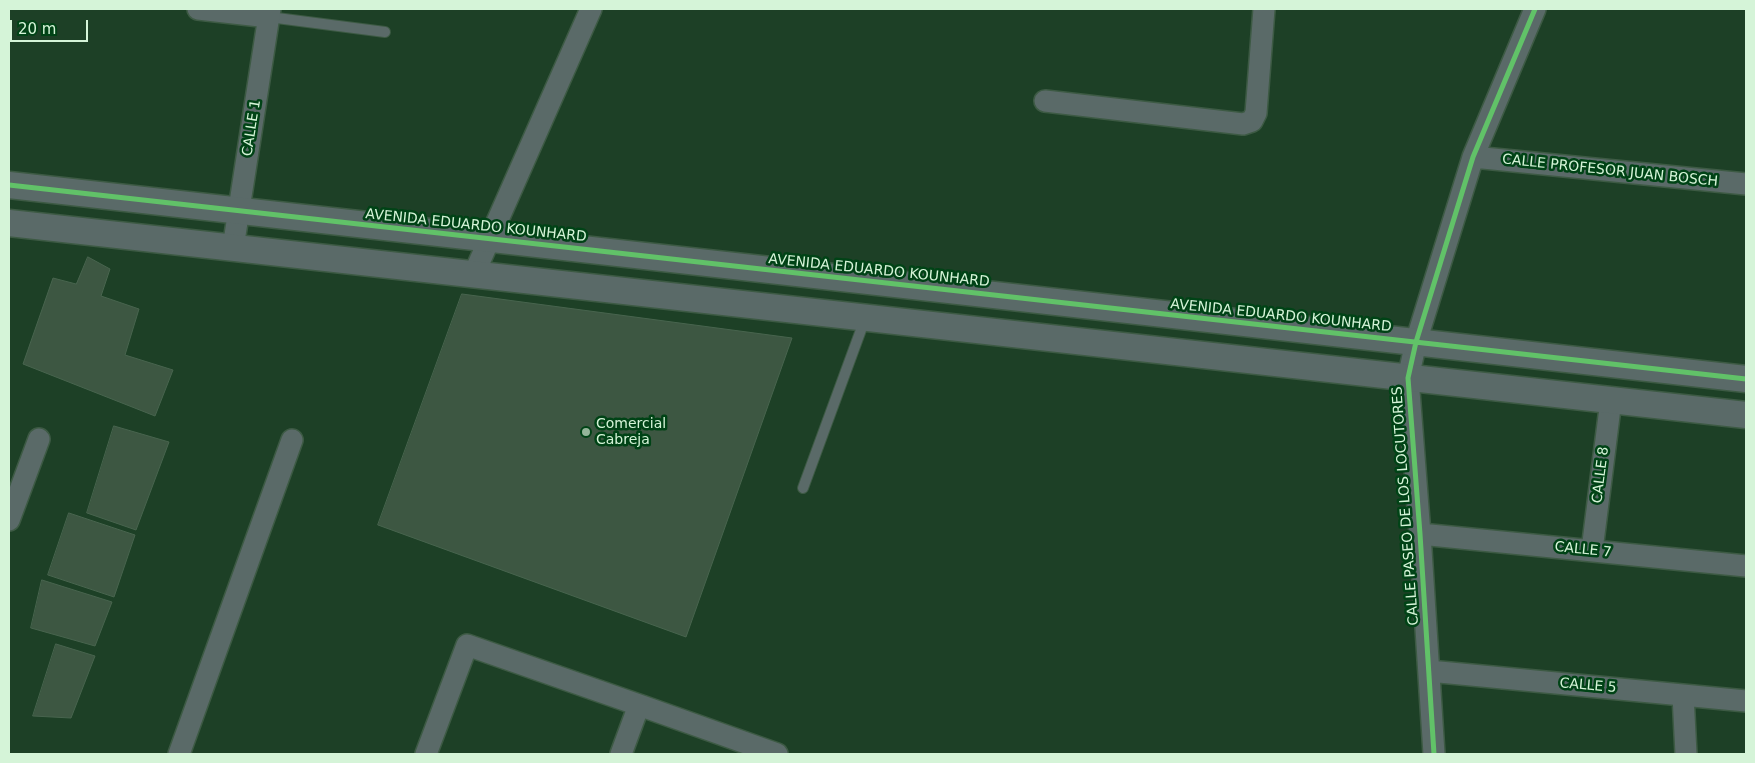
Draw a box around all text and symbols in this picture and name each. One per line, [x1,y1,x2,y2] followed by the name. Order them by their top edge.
[12,10,90,42] scale bar
[18,20,56,38] text: 20 m
[239,98,265,158] street label: CALLE 1
[1501,151,1719,191] street label: CALLE PROFESOR JUAN BOSCH
[365,206,587,246] street label: AVENIDA EDUARDO KOUNHARD
[768,251,990,291] street label: AVENIDA EDUARDO KOUNHARD
[1170,296,1392,336] street label: AVENIDA EDUARDO KOUNHARD
[1389,386,1423,626] street label: CALLE PASEO DE LOS LOCUTORES
[596,416,666,448] place label: Comercial Cabreja
[580,426,592,438] marker: Comercial Cabreja
[1589,446,1613,504] street label: CALLE 8
[1554,539,1612,561] street label: CALLE 7
[1559,675,1617,697] street label: CALLE 5

